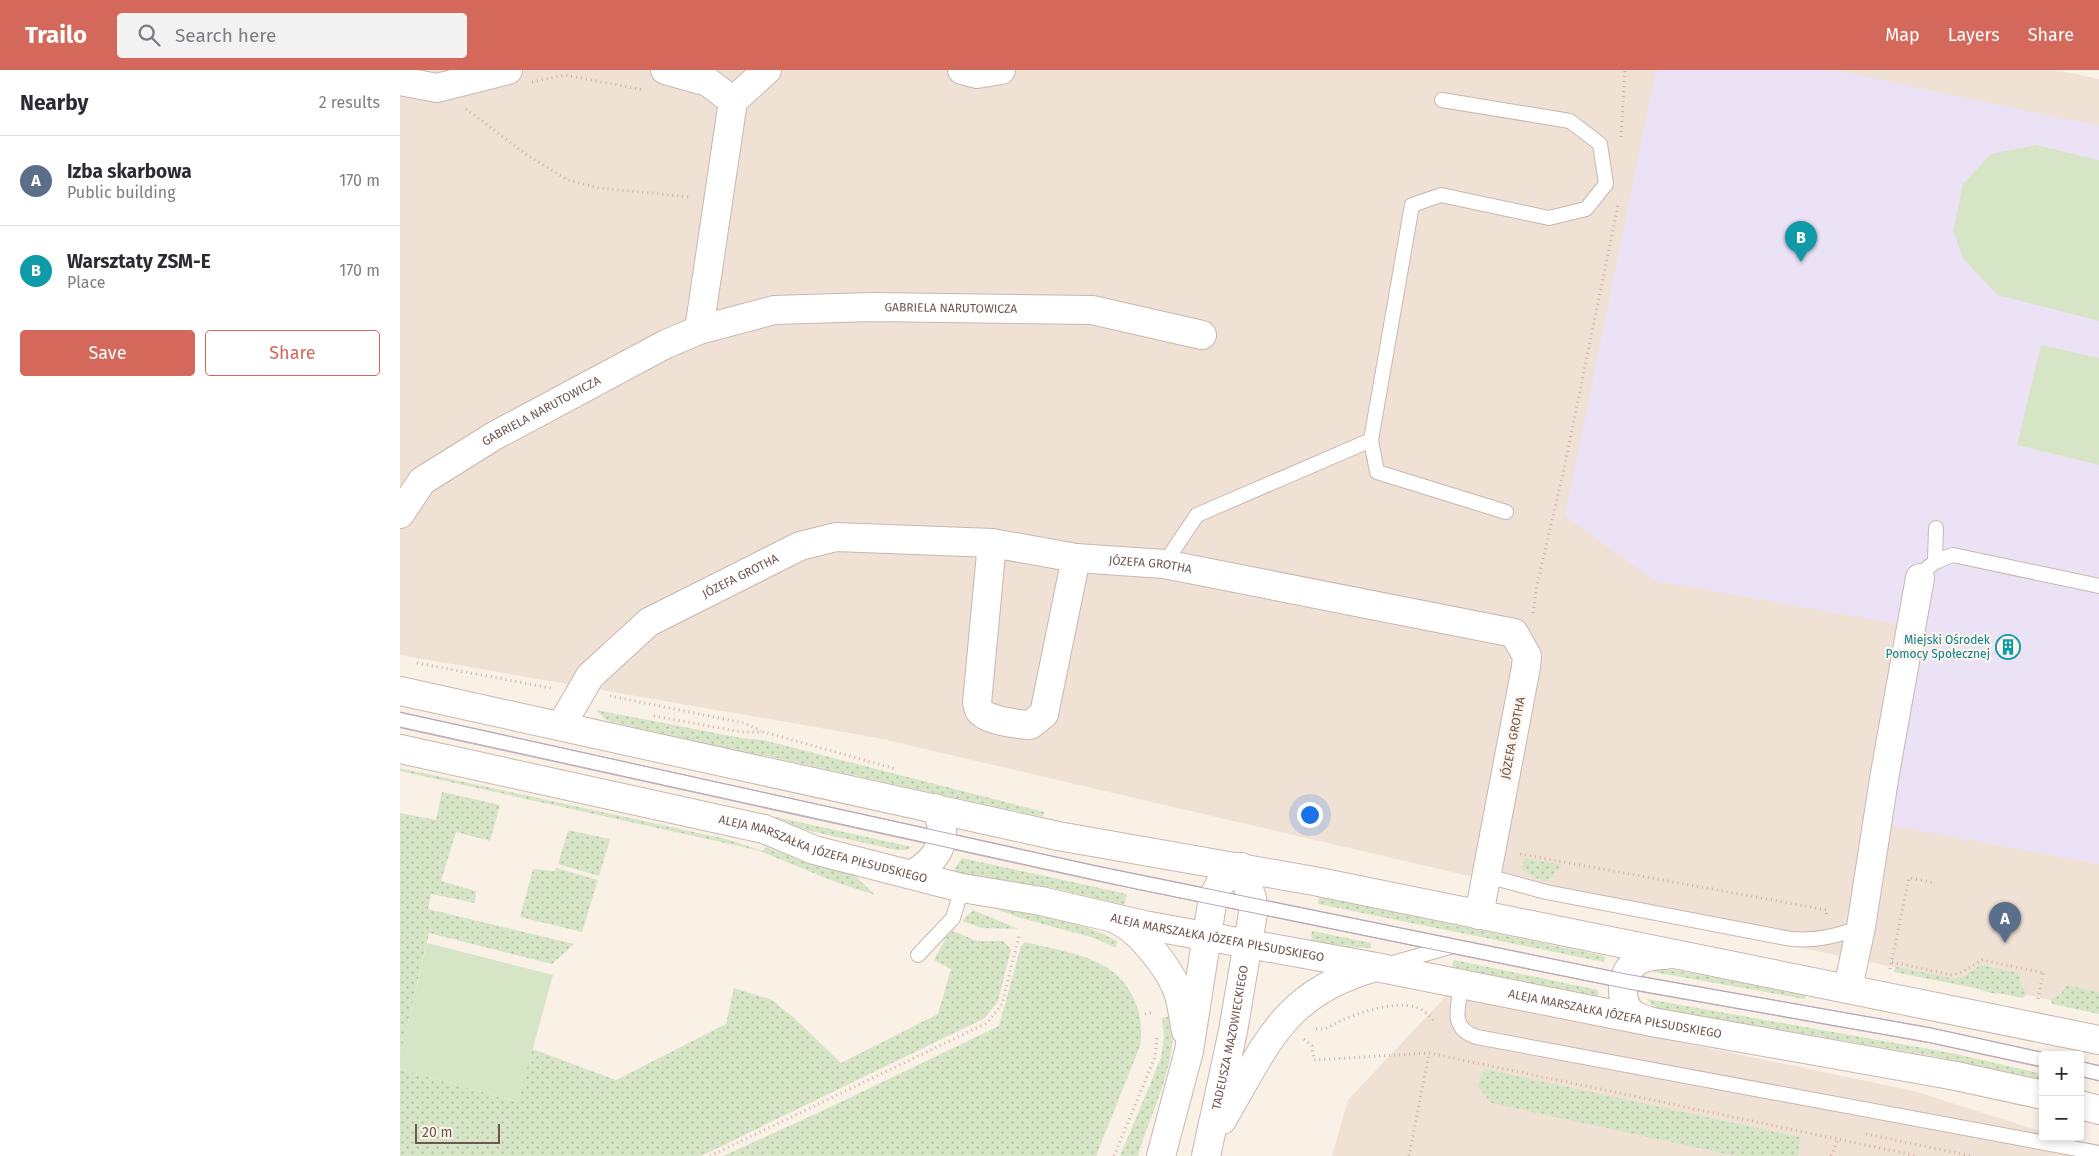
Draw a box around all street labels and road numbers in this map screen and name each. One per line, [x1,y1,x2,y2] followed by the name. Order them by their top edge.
[884,300,1017,316] street label: GABRIELA NARUTOWICZA
[479,373,603,449] street label: GABRIELA NARUTOWICZA
[700,551,781,601] street label: JÓZEFA GROTHA
[1108,552,1193,576] street label: JÓZEFA GROTHA
[1497,695,1528,780] street label: JÓZEFA GROTHA
[717,812,929,886] street label: ALEJA MARSZAŁKA JÓZEFA PIŁSUDSKIEGO
[1109,910,1325,964] street label: ALEJA MARSZAŁKA JÓZEFA PIŁSUDSKIEGO
[1209,964,1251,1111] street label: TADEUSZA MAZOWIECKIEGO
[1507,987,1723,1041] street label: ALEJA MARSZAŁKA JÓZEFA PIŁSUDSKIEGO

